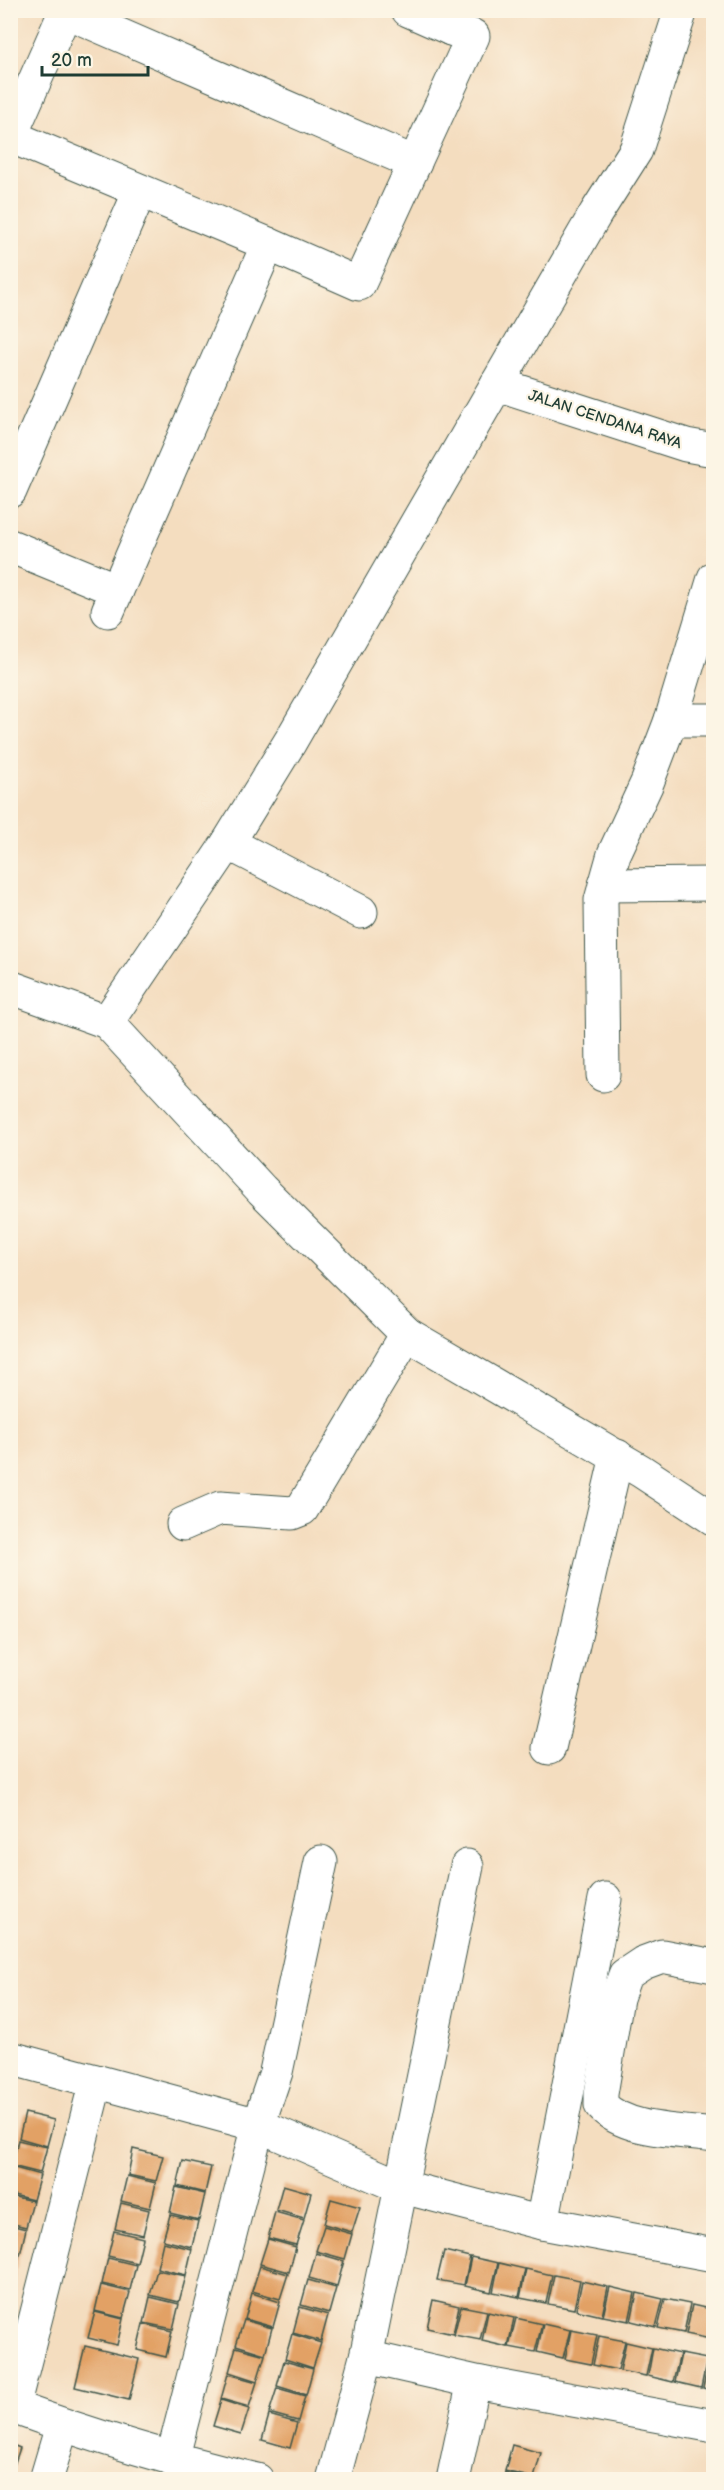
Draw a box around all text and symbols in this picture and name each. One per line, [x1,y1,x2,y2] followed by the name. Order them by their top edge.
[42,39,148,77] scale bar
[51,50,92,71] text: 20 m
[526,386,685,454] street label: JALAN CENDANA RAYA

